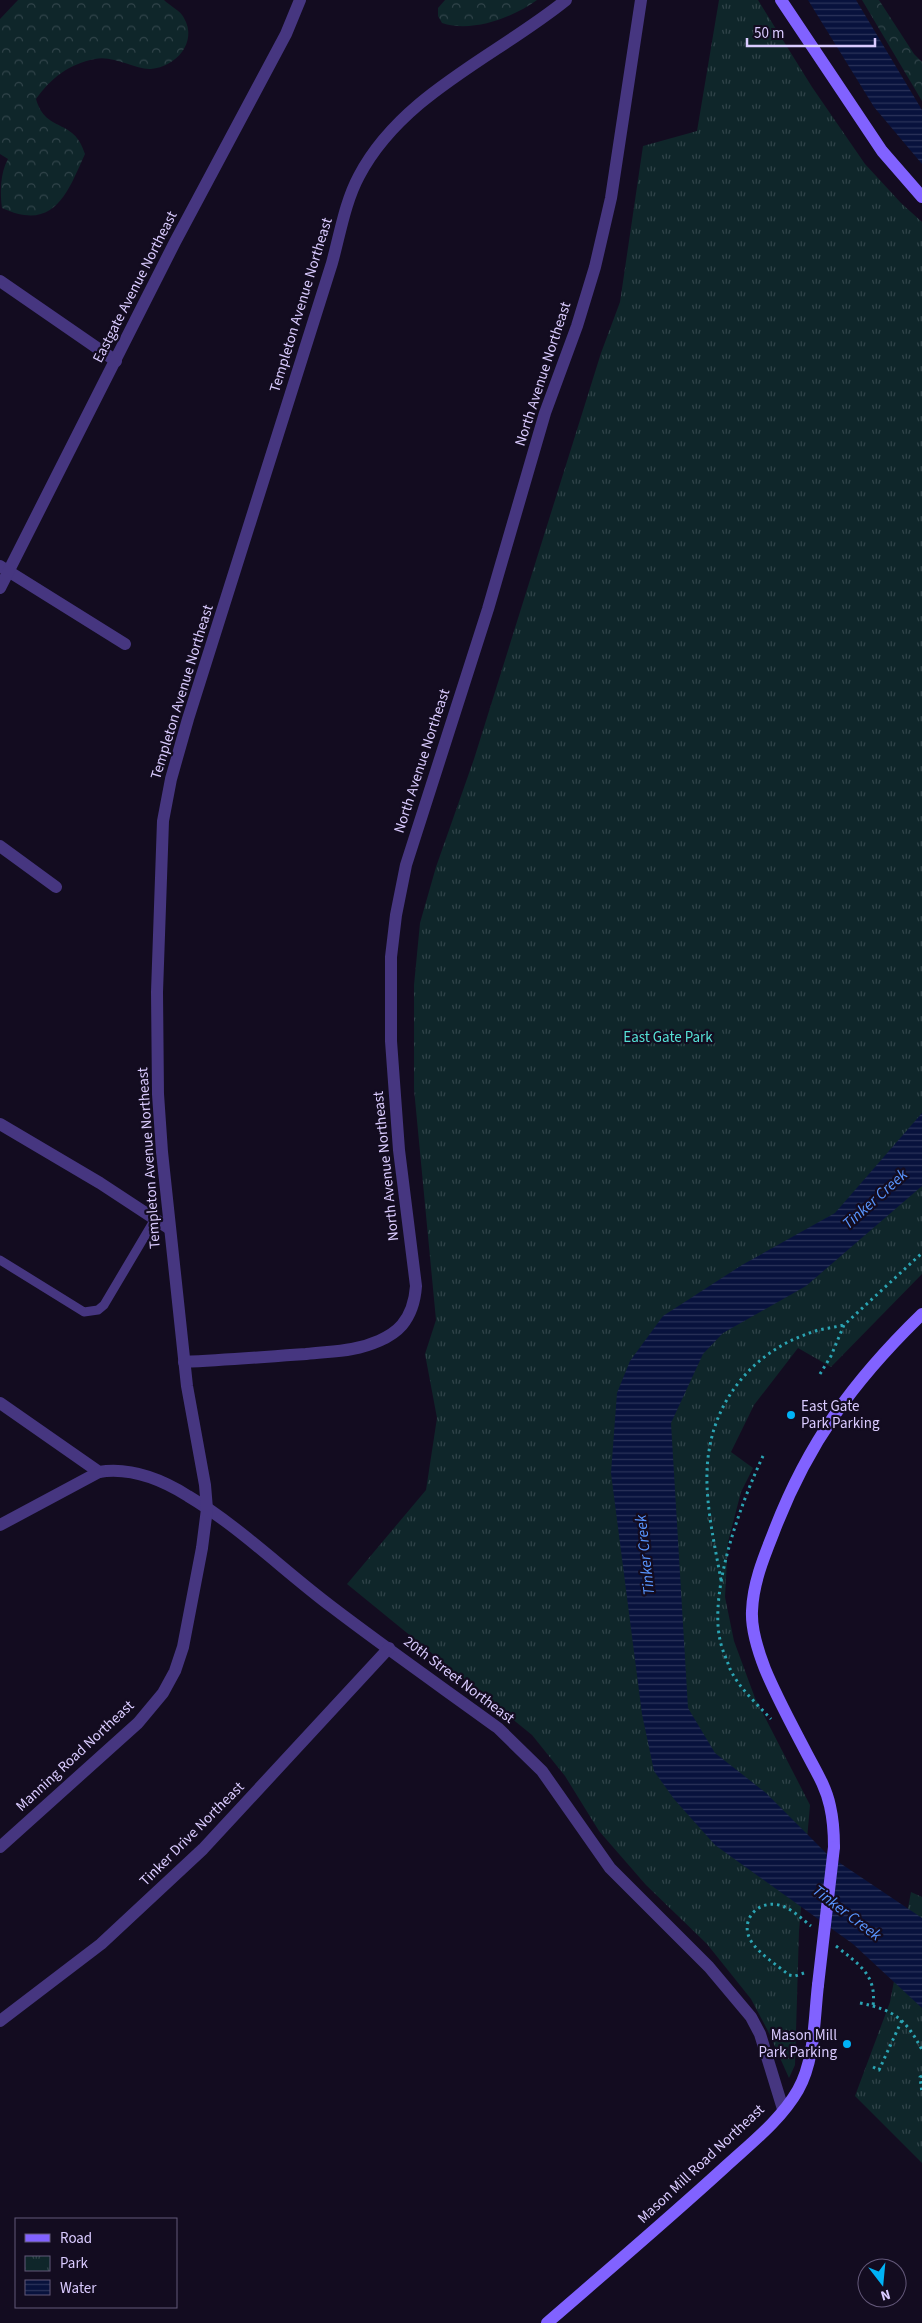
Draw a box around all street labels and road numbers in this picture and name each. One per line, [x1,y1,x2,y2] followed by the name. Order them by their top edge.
[88,208,182,366] street label: Eastgate Avenue Northeast
[264,215,338,395] street label: Templeton Avenue Northeast
[510,299,576,449] street label: North Avenue Northeast
[145,602,219,782] street label: Templeton Avenue Northeast
[389,686,455,836] street label: North Avenue Northeast
[132,1067,166,1249] street label: Templeton Avenue Northeast
[368,1090,404,1242] street label: North Avenue Northeast
[399,1631,519,1729] street label: 20th Street Northeast
[11,1696,139,1816] street label: Manning Road Northeast
[135,1777,249,1891] street label: Tinker Drive Northeast
[633,2099,769,2229] street label: Mason Mill Road Northeast

